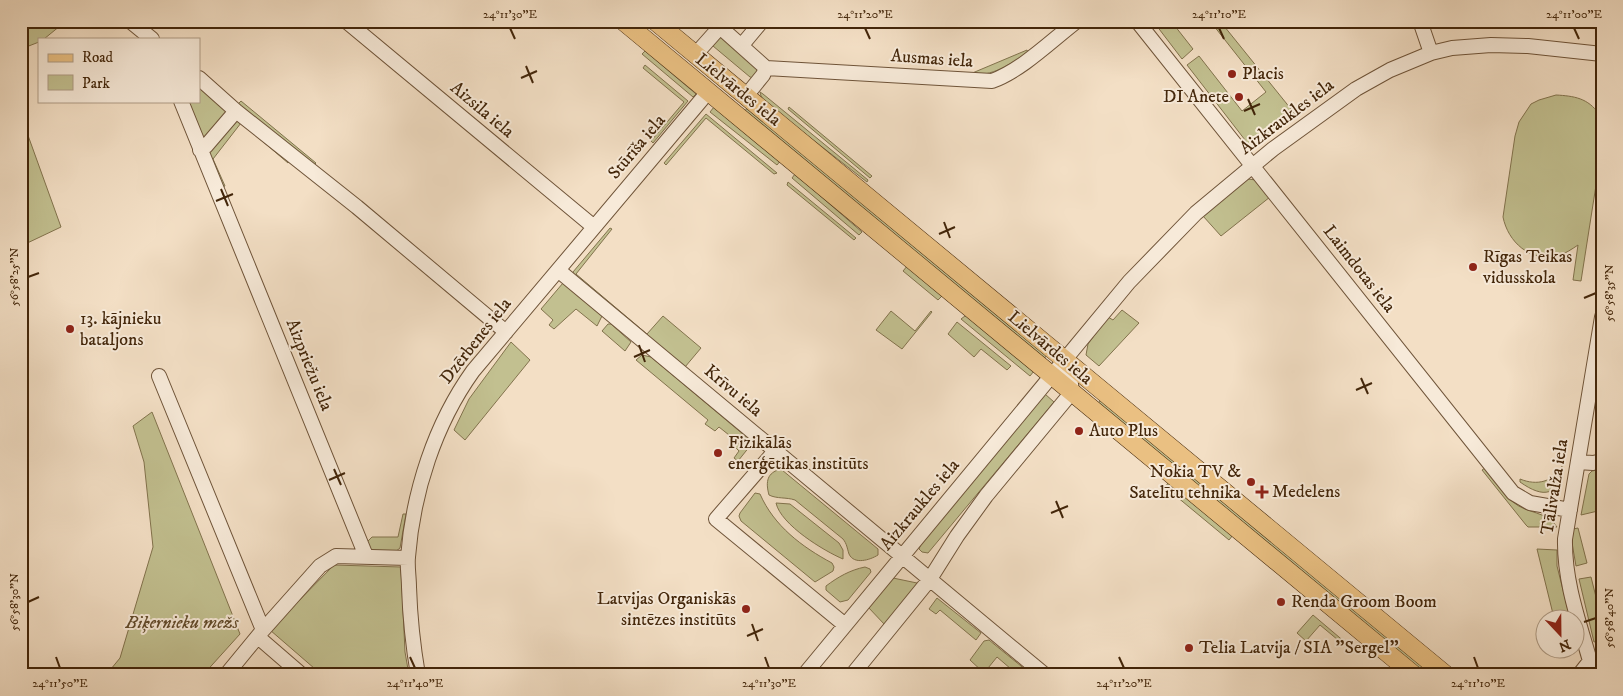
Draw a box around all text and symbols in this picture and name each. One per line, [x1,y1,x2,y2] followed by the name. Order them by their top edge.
[483,7,537,22] text: 24°11'30"E
[837,7,893,22] text: 24°11'20"E
[1192,7,1246,22] text: 24°11'10"E
[1546,7,1602,22] text: 24°11'00"E
[38,38,200,102] legend
[890,45,974,73] street label: Ausmas iela
[82,48,114,67] text: Road
[691,49,786,131] street label: Lielvārdes iela
[1242,63,1284,85] place label: Placis
[1226,68,1238,80] marker: Placis
[82,74,111,93] text: Park
[1235,74,1339,160] street label: Aizkraukles iela
[446,77,519,143] street label: Aizsila iela
[1163,86,1229,108] place label: DI Anete
[1233,91,1245,103] marker: DI Anete
[604,110,671,184] street label: Stūrīša iela
[1318,221,1400,317] street label: Laimdotas iela
[1482,246,1572,289] place label: Rīgas Teikas vidusskola
[7,248,22,306] text: 56°58'25"N
[1467,261,1479,273] marker: Rīgas Teikas vidusskola
[1602,264,1617,322] text: 56°58'35"N
[436,293,517,388] street label: Dzērbenes iela
[1003,306,1097,390] street label: Lielvārdes iela
[80,308,162,351] place label: 13. kājnieku bataljons
[281,316,338,414] street label: Aizpriežu iela
[64,323,76,335] marker: 13. kājnieku bataljons
[699,360,767,422] street label: Krīvu iela
[1089,420,1158,442] place label: Auto Plus
[1073,425,1085,437] marker: Auto Plus
[728,432,869,475] place label: Fizikālās enerģētikas institūts
[1537,437,1573,537] street label: Tālivalža iela
[712,447,724,459] marker: Fizikālās enerģētikas institūts
[875,455,965,555] street label: Aizkraukles iela
[1129,461,1241,504] place label: Nokia TV & Satelītu tehnika
[1245,476,1257,488] marker: Nokia TV & Satelītu tehnika
[1272,481,1340,503] place label: Medelens
[1256,486,1268,498] marker: Medelens
[7,573,22,631] text: 56°58'30"N
[597,588,736,631] place label: Latvijas Organiskās sintēzes institūts
[1602,588,1617,648] text: 56°58'40"N
[1291,591,1437,613] place label: Renda Groom Boom
[1275,596,1287,608] marker: Renda Groom Boom
[740,603,752,615] marker: Latvijas Organiskās sintēzes institūts
[1536,608,1586,658] north arrow
[125,612,239,634] park label: Biķernieku mežs
[1555,635,1573,656] text: N
[1199,637,1399,659] place label: Telia Latvija / SIA "Sergel"
[1183,642,1195,654] marker: Telia Latvija / SIA "Sergel"
[32,676,88,691] text: 24°11'50"E
[387,676,444,691] text: 24°11'40"E
[742,676,796,691] text: 24°11'30"E
[1096,676,1152,691] text: 24°11'20"E
[1451,676,1505,691] text: 24°11'10"E

